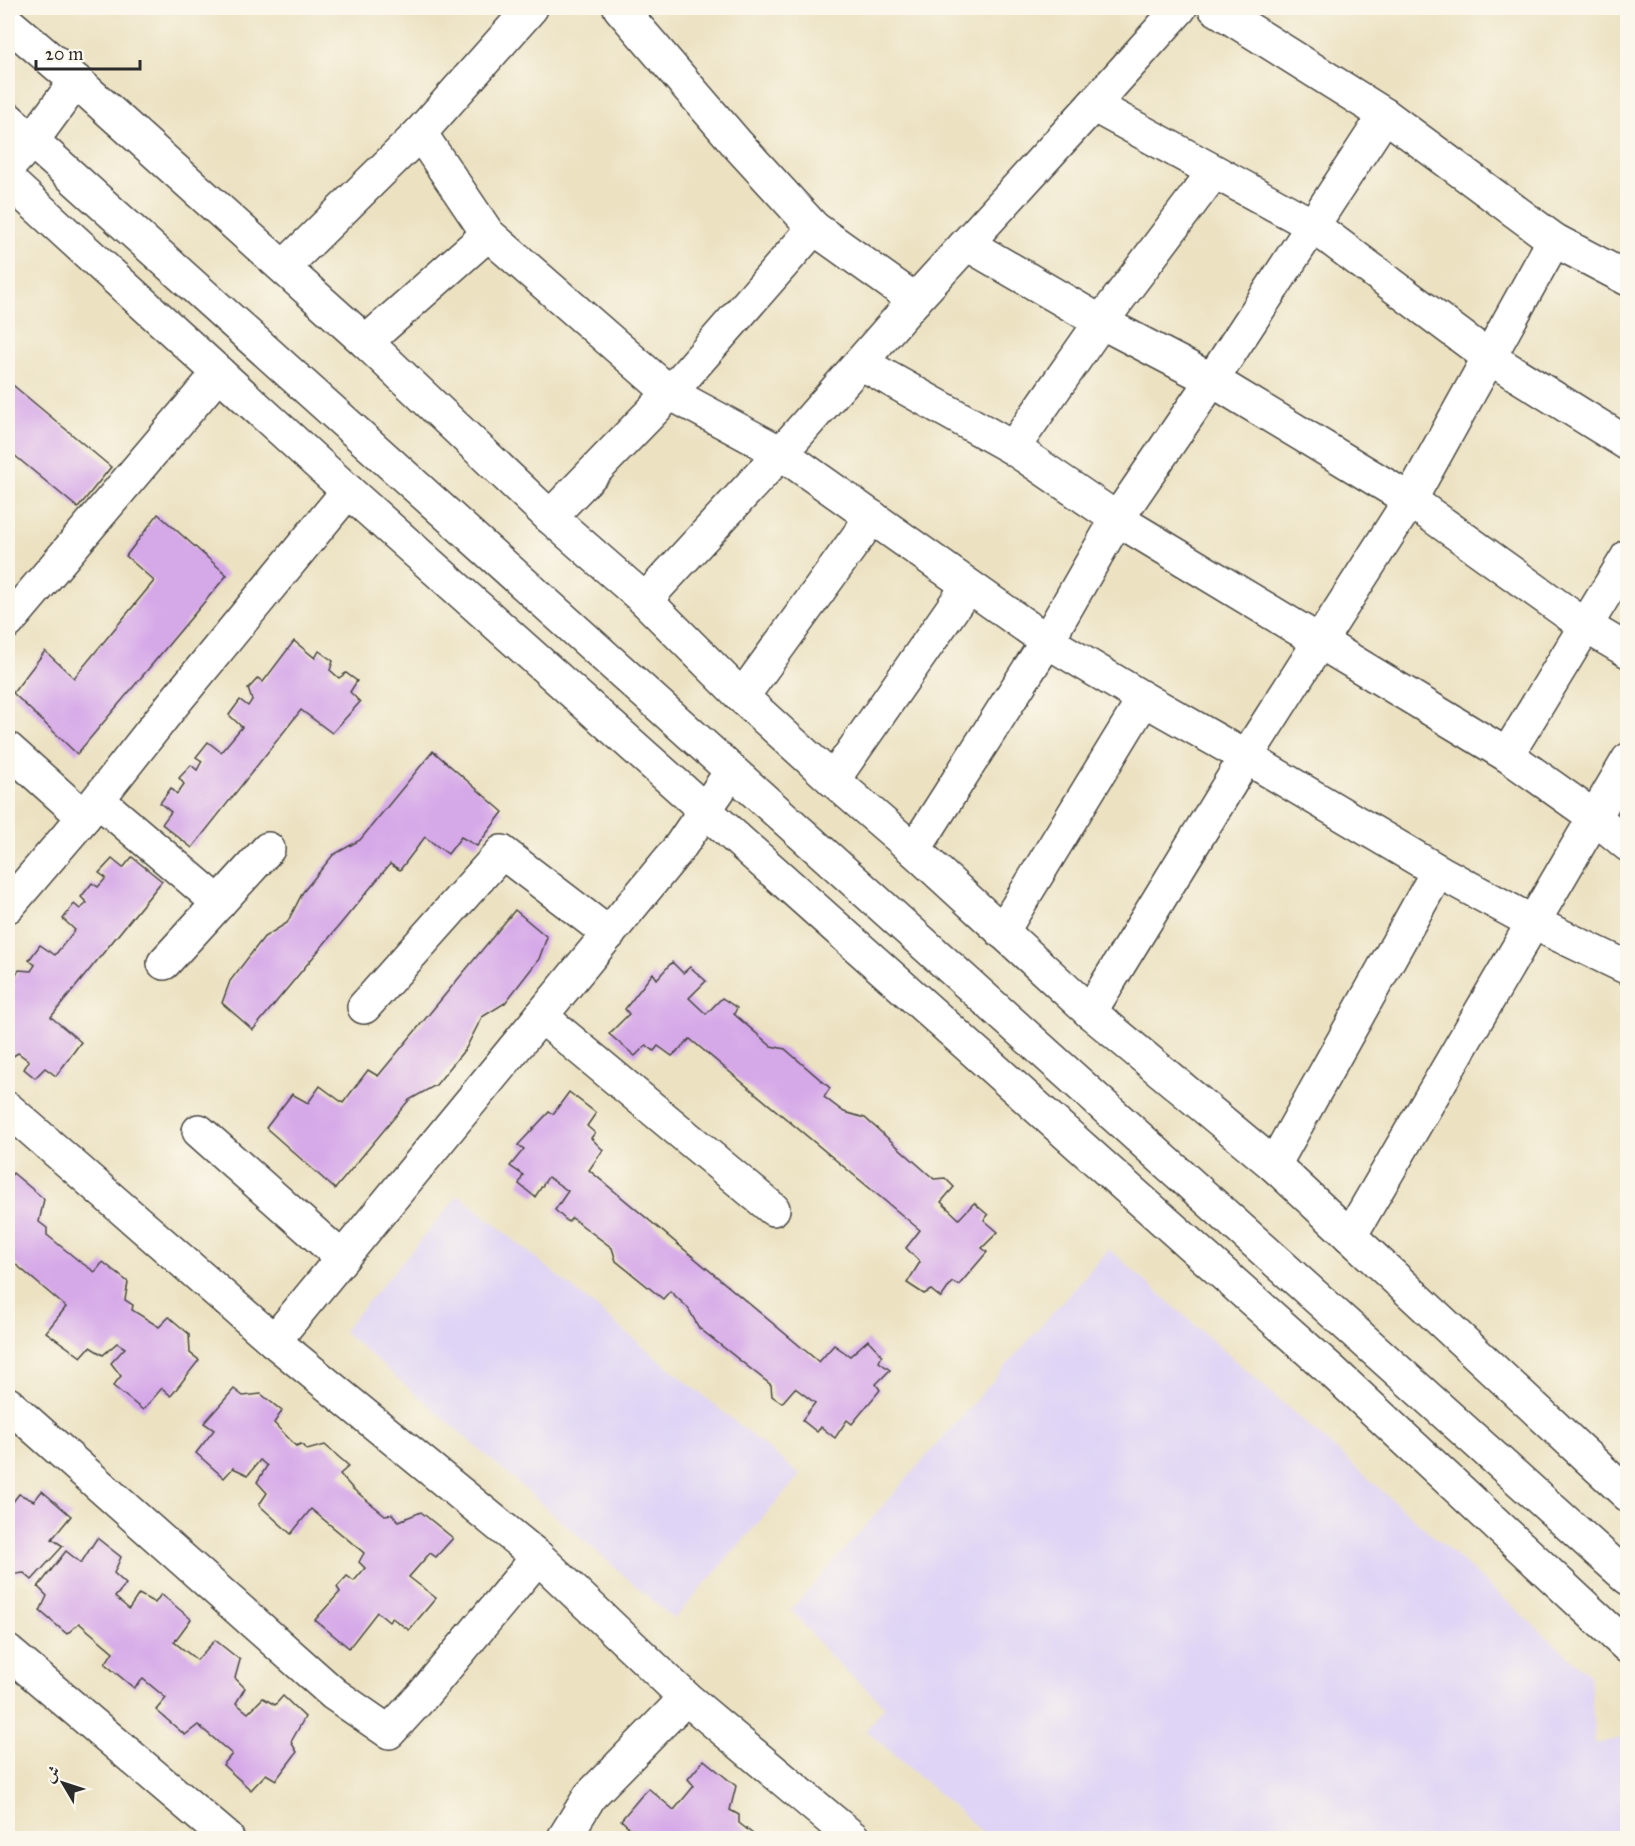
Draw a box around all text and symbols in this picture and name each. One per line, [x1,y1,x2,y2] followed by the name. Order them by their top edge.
[36,33,140,71] scale bar
[45,43,83,65] text: 20 m
[33,1753,93,1813] north arrow
[39,1762,64,1786] text: ش

